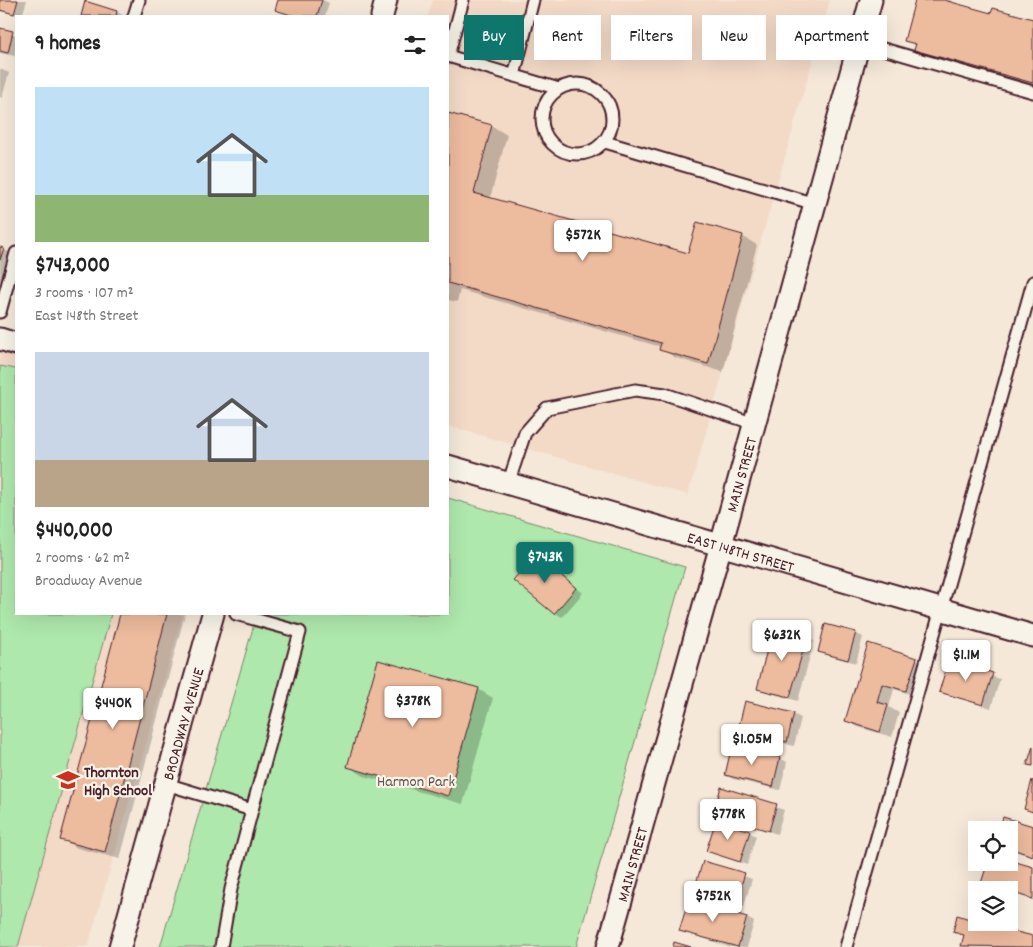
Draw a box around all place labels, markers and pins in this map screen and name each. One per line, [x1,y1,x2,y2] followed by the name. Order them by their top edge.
[548,220,618,262] pin: $572K
[510,542,580,584] pin: $743K
[747,620,817,662] pin: $632K
[931,640,1001,682] pin: $1.1M
[378,686,448,728] pin: $378K
[78,688,148,730] pin: $440K
[711,724,793,766] pin: $1.05M
[84,762,152,803] place label: Thornton High School
[55,767,81,793] school or university icon: Thornton High School
[693,798,763,841] pin: $778K
[678,880,748,923] pin: $752K

